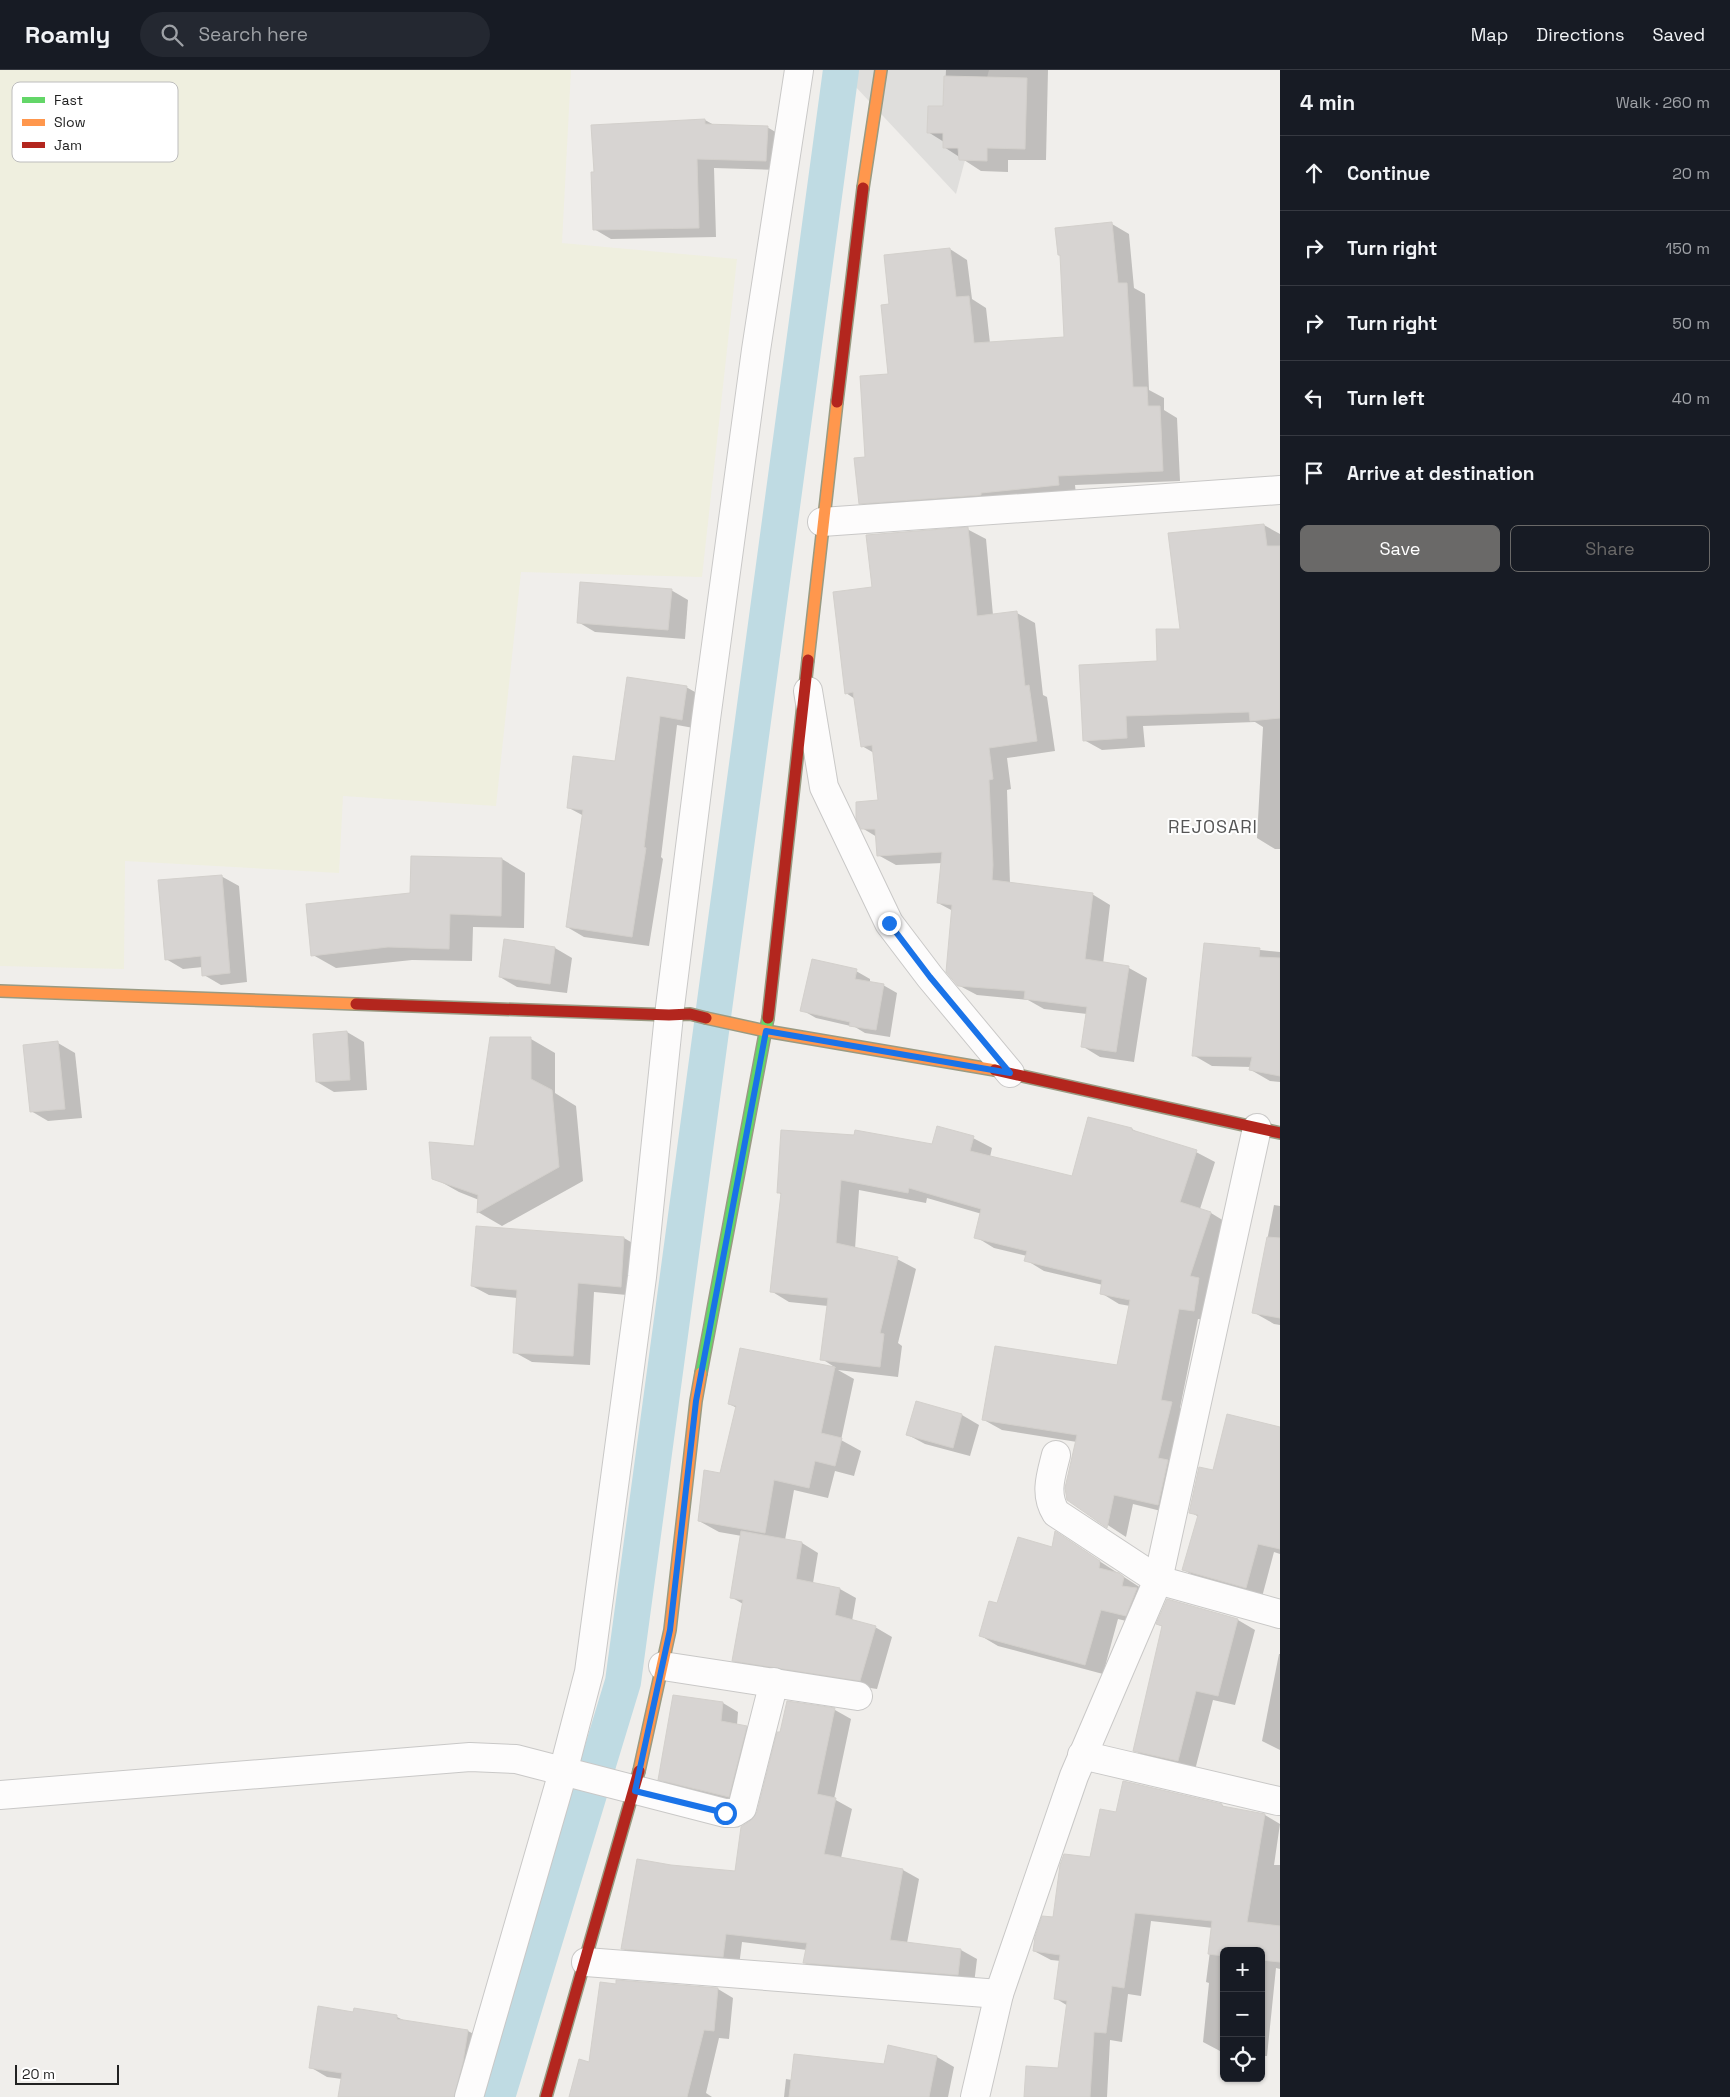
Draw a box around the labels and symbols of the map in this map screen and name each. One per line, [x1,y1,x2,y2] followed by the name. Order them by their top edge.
[12,82,178,162] legend
[54,91,83,109] text: Fast
[54,113,86,131] text: Slow
[54,136,82,154] text: Jam
[1168,815,1258,838] district label: REJOSARI
[878,912,901,935] route end
[714,1802,737,1825] route start
[15,2062,119,2085] scale bar

